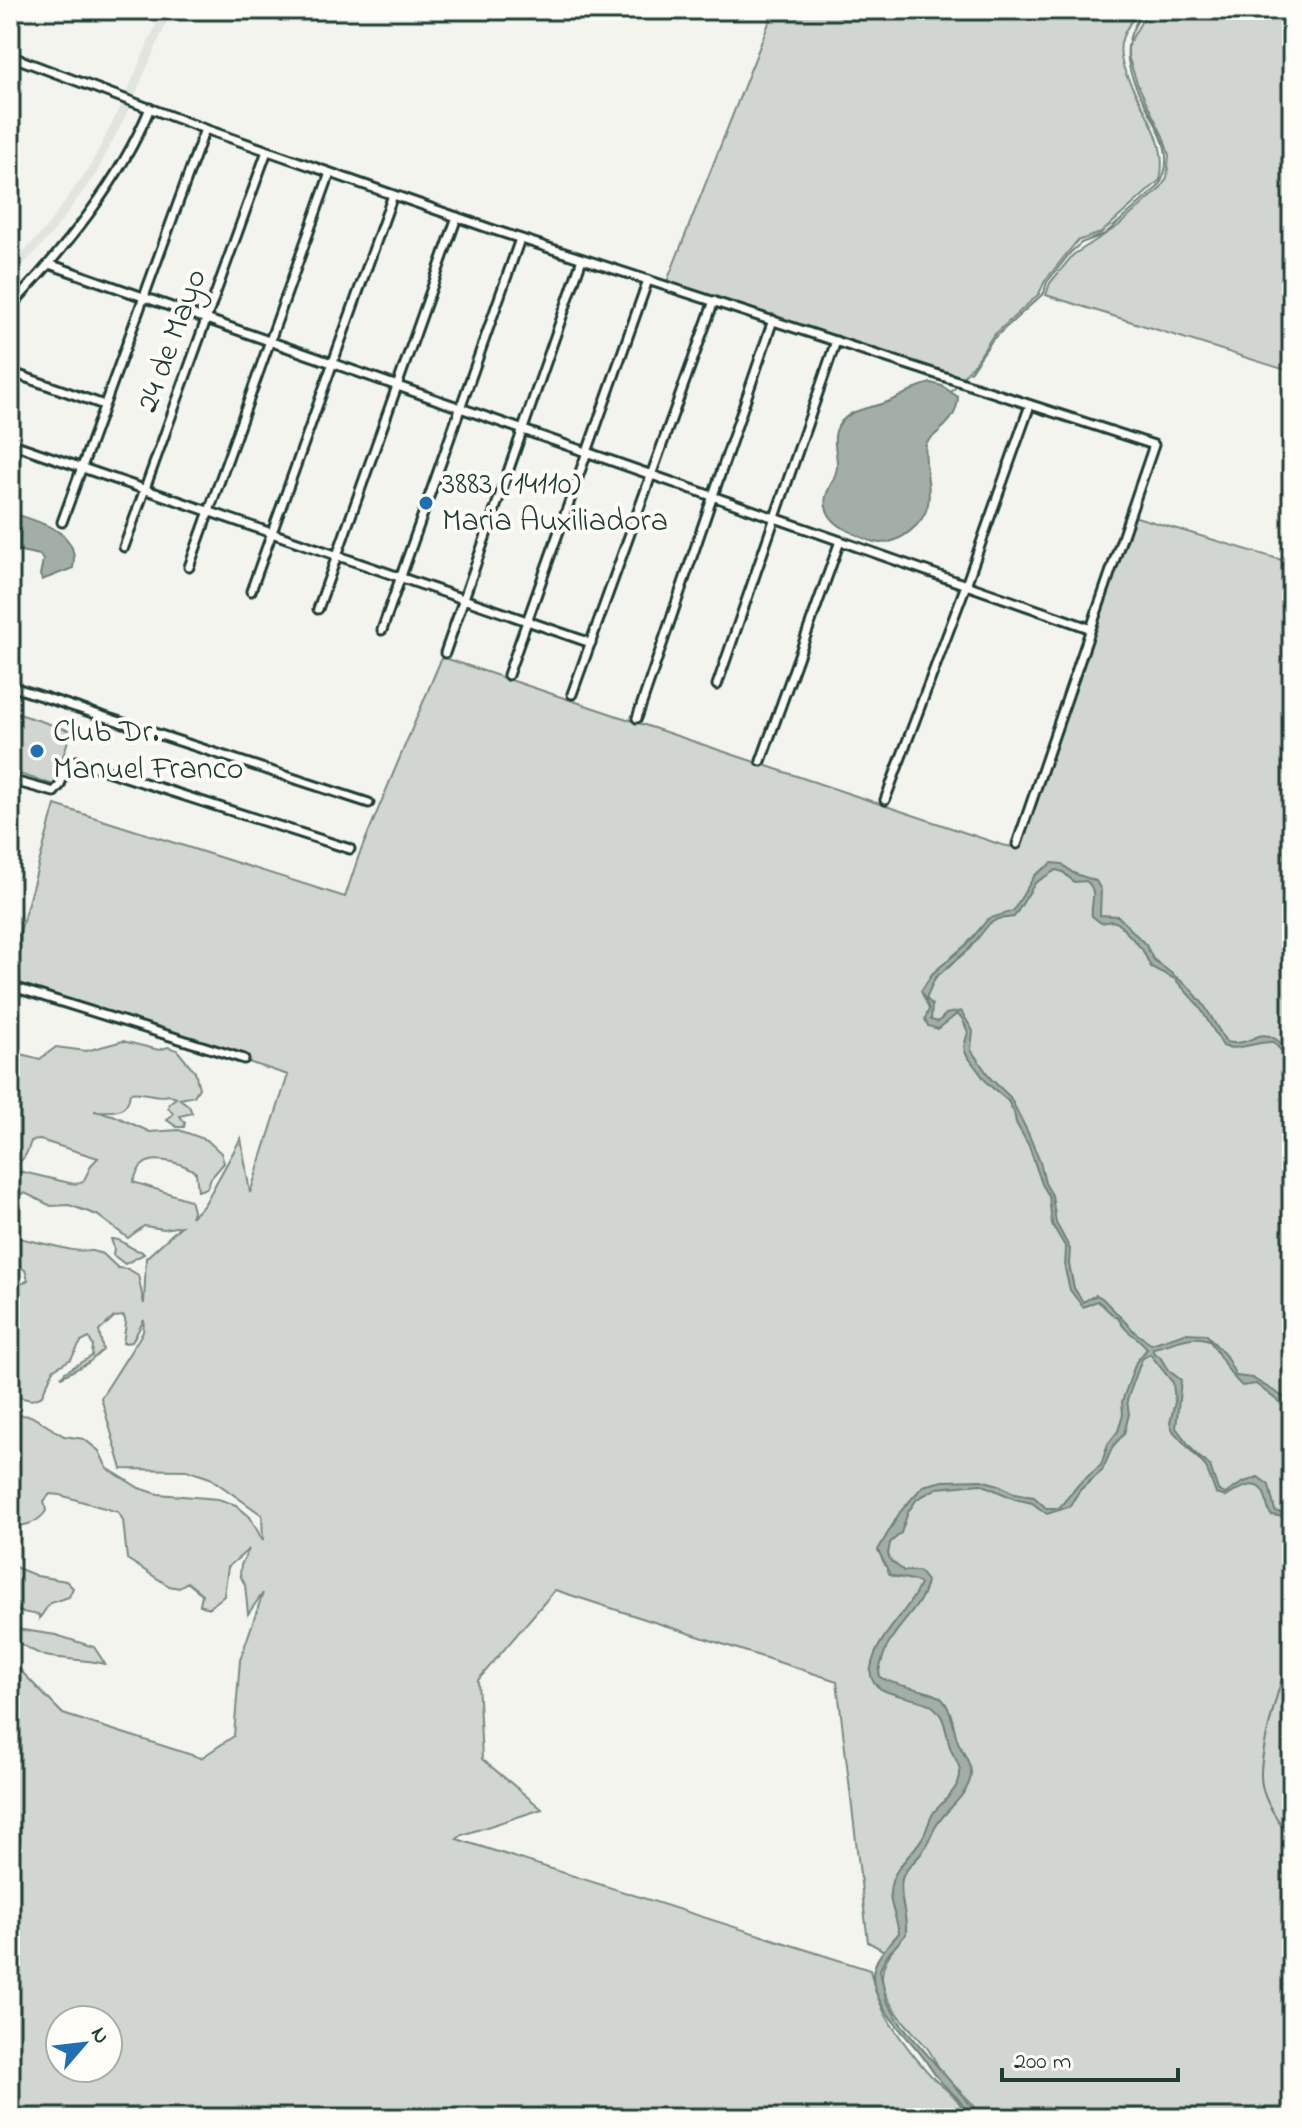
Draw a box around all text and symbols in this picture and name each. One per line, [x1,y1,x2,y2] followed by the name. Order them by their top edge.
[125,263,221,419] street label: 24 de Mayo
[442,462,668,546] place label: 3883 (14110) Maria Auxiliadora
[417,494,435,512] marker: 3883 (14110) Maria Auxiliadora
[53,710,243,794] place label: Club Dr. Manuel Franco
[28,742,46,760] marker: Club Dr. Manuel Franco
[44,2004,124,2084] north arrow
[81,2022,117,2050] text: N
[1002,2032,1178,2082] scale bar
[1014,2045,1071,2080] text: 200 m

